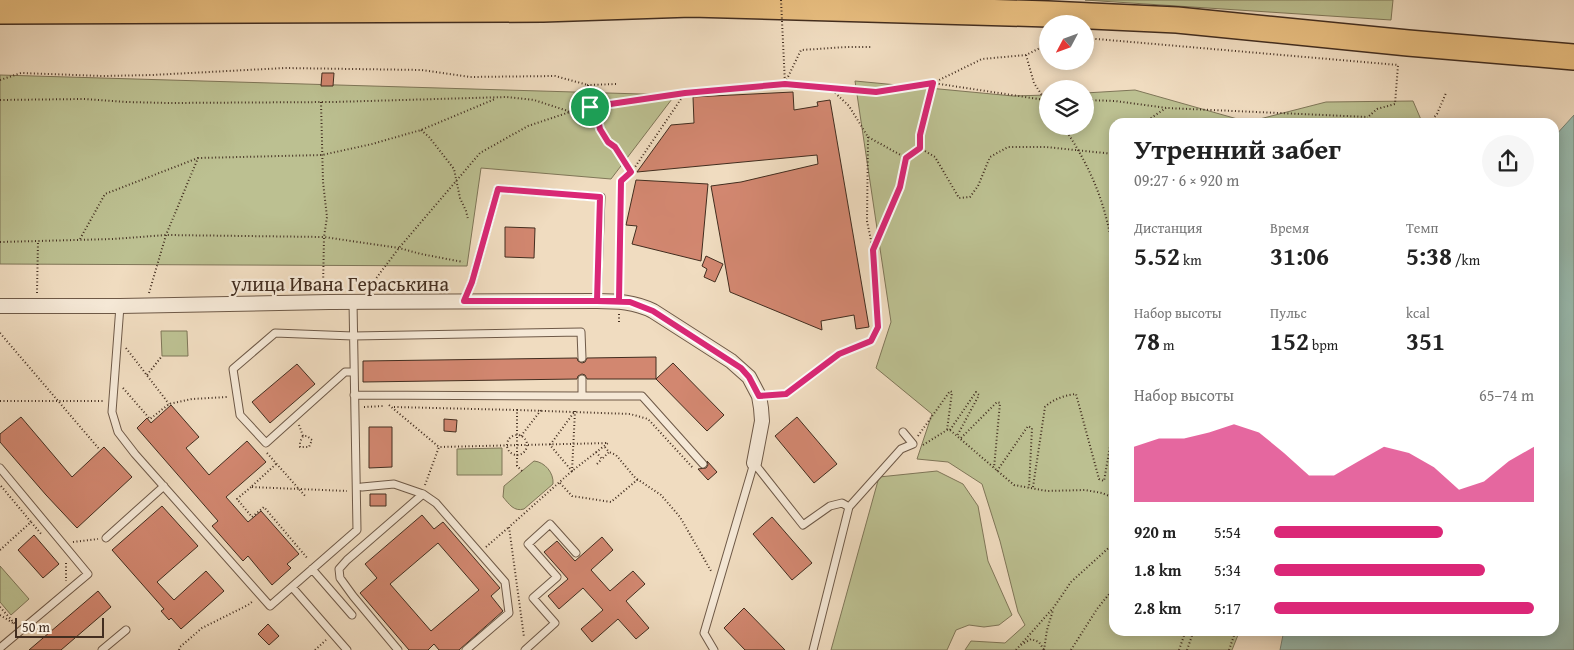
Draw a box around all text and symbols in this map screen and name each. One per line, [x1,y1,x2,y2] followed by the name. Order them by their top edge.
[1039,15,1094,70] north arrow
[1039,15,1094,135] map controls
[1039,80,1094,135] button: layers
[569,86,611,128] pin
[576,93,604,121] icon: arrive
[1134,128,1341,169] text: Утренний забег
[1482,135,1534,187] button: share
[1134,168,1239,192] text: 09:27 · 6 × 920 m
[1134,218,1202,238] text: Дистанция
[1270,218,1309,238] text: Время
[1406,218,1438,238] text: Темп
[1134,238,1180,274] text: 5.52
[1270,238,1329,274] text: 31:06
[1406,238,1452,274] text: 5:38
[1180,250,1202,270] text: km
[1452,250,1480,270] text: /km
[230,269,449,298] street label: улица Ивана Гераськина
[1134,303,1221,323] text: Набор высоты
[1270,303,1307,323] text: Пульс
[1406,303,1430,323] text: kcal
[1134,323,1160,359] text: 78
[1270,323,1309,359] text: 152
[1406,323,1445,359] text: 351
[1160,335,1174,355] text: m
[1309,335,1338,355] text: bpm
[1134,383,1234,407] text: Набор высоты
[1479,383,1534,407] text: 65–74 m
[1134,520,1176,544] text: 920 m
[1214,520,1241,544] text: 5:54
[1134,558,1181,582] text: 1.8 km
[1214,558,1241,582] text: 5:34
[1134,596,1181,620] text: 2.8 km
[1214,596,1241,620] text: 5:17
[15,615,104,638] scale bar
[22,617,50,637] text: 50 m

